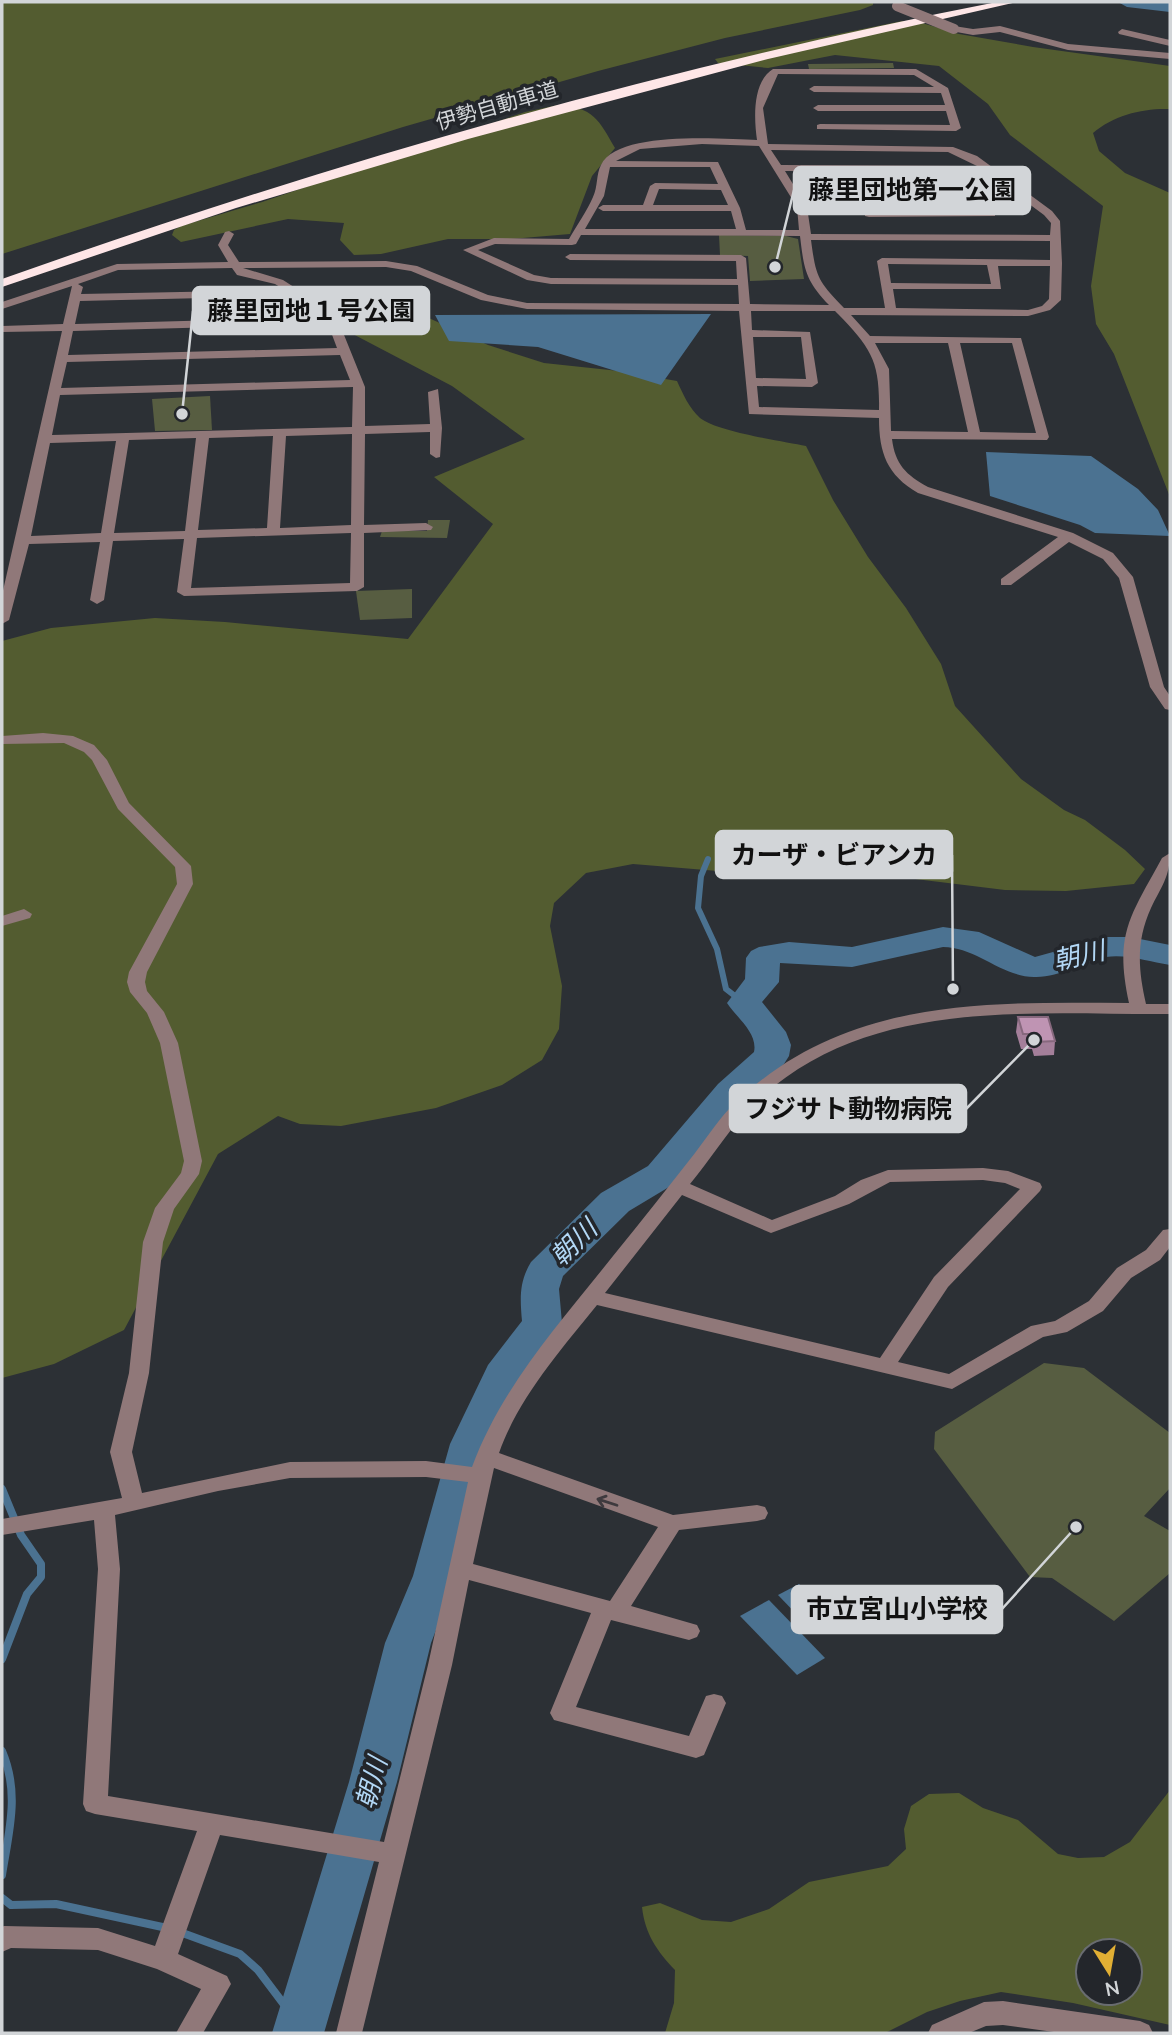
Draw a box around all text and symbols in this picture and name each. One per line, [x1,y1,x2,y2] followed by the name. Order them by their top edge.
[433,75,561,137] street label: 伊勢自動車道
[794,167,1030,214] callout: 藤里団地第一公園
[808,173,1016,208] text: 藤里団地第一公園
[193,287,429,334] callout: 藤里団地１号公園
[207,294,415,329] text: 藤里団地１号公園
[716,831,952,878] callout: カーザ・ビアンカ
[731,838,937,873] text: カーザ・ビアンカ
[1050,932,1111,979] water label: 朝川
[730,1085,966,1132] callout: フジサト動物病院
[744,1092,952,1127] text: フジサト動物病院
[543,1210,607,1274] water label: 朝川
[597,1494,619,1507] one-way arrow
[792,1586,1002,1633] callout: 市立宮山小学校
[806,1592,988,1627] text: 市立宮山小学校
[348,1750,396,1813] water label: 朝川
[1074,1937,1144,2007] north arrow
[1103,1974,1122,2002] text: N

